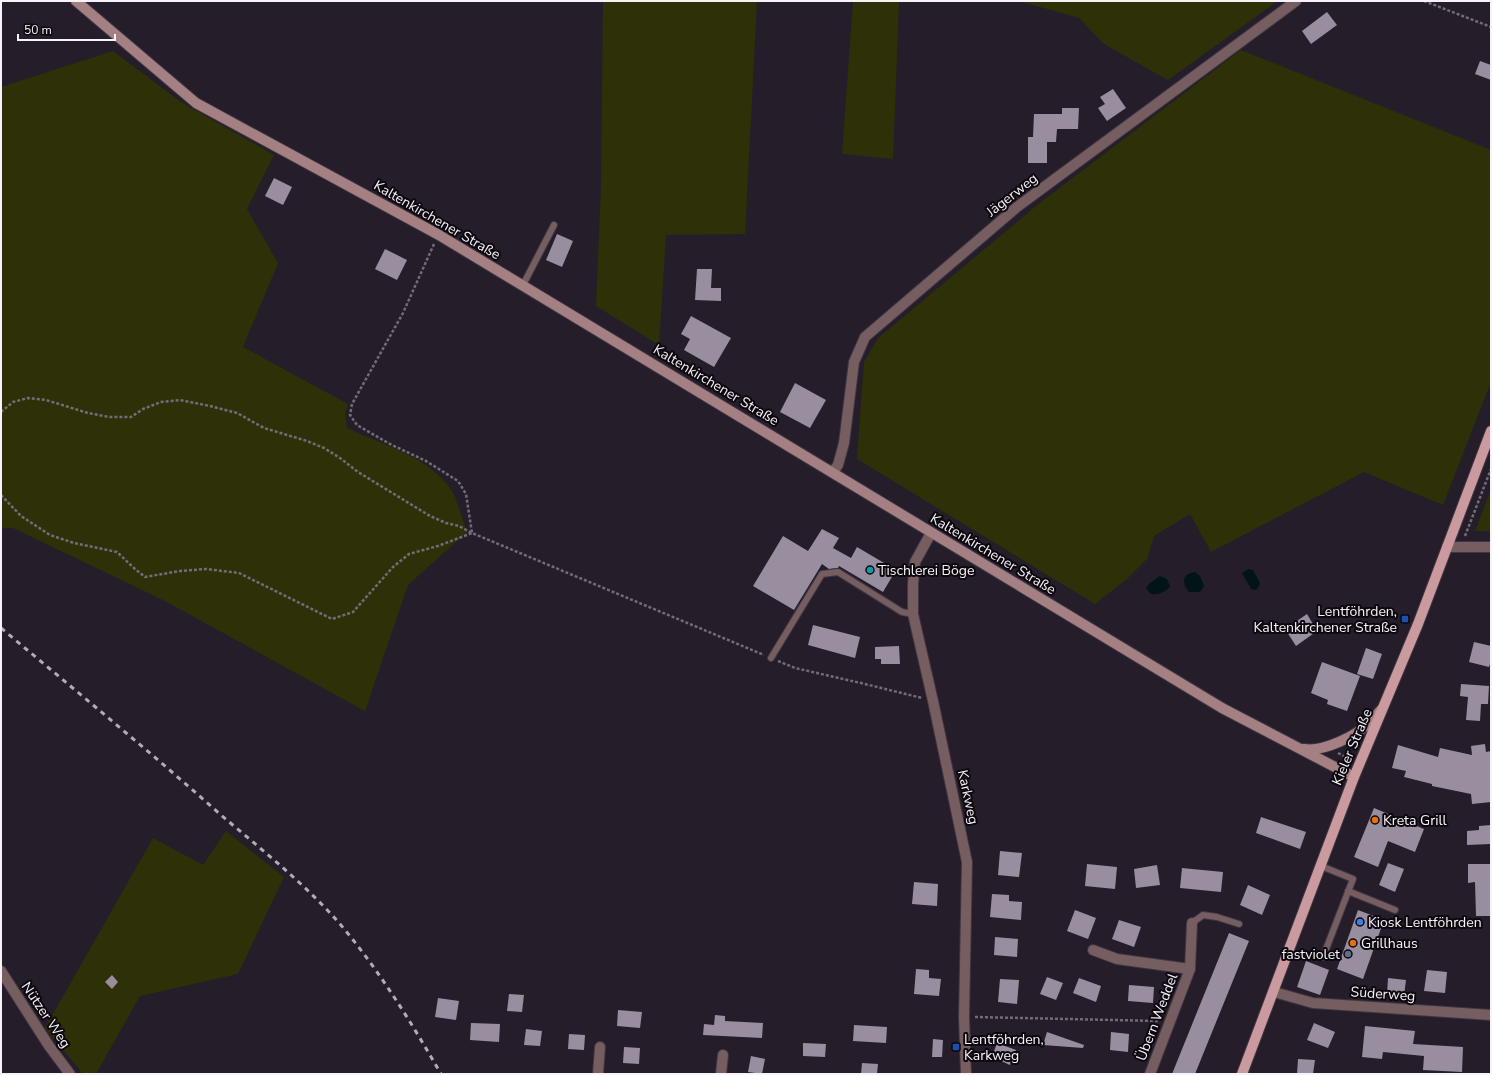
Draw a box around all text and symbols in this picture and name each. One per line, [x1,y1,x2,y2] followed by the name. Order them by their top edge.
[18,16,115,42] scale bar
[24,22,52,38] text: 50 m
[982,169,1042,222] street label: Jägerweg
[370,176,504,264] street label: Kaltenkirchener Straße
[650,340,782,430] street label: Kaltenkirchener Straße
[927,509,1059,599] street label: Kaltenkirchener Straße
[878,561,974,580] place label: Tischlerei Böge
[865,565,875,575] marker: Tischlerei Böge
[1254,602,1397,637] place label: Lentföhrden, Kaltenkirchener Straße
[1400,614,1410,624] marker: Lentföhrden, Kaltenkirchener Straße
[1327,706,1377,788] street label: Kieler Straße
[953,768,983,826] street label: Karkweg
[1383,811,1448,830] place label: Kreta Grill
[1370,815,1380,825] marker: Kreta Grill
[1368,913,1482,932] place label: Kiosk Lentföhrden
[1355,917,1365,927] marker: Kiosk Lentföhrden
[1361,934,1418,953] place label: Grillhaus
[1348,938,1358,948] marker: Grillhaus
[1282,945,1340,964] place label: fastviolet
[1343,949,1353,959] marker: fastviolet
[1132,970,1183,1064] street label: Übern Weddel
[17,978,75,1052] street label: Nützer Weg
[1350,982,1416,1006] street label: Süderweg
[964,1030,1044,1065] place label: Lentföhrden, Karkweg
[951,1042,961,1052] marker: Lentföhrden, Karkweg

